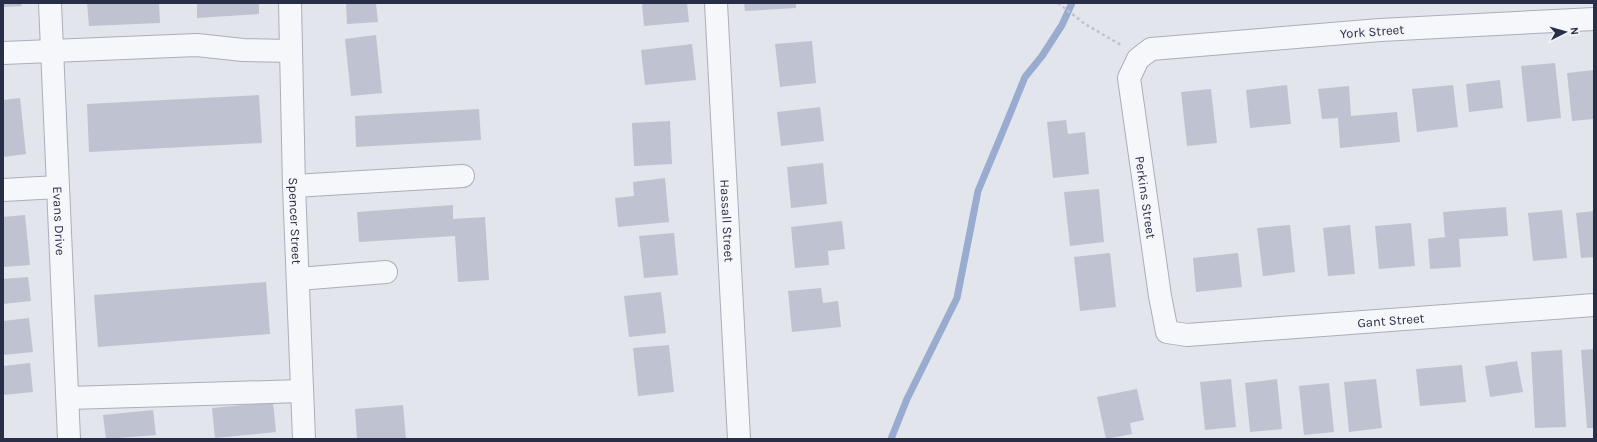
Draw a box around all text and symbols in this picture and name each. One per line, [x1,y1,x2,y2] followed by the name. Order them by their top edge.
[1545,12,1585,52] north arrow
[1339,22,1405,41] street label: York Street
[1568,26,1581,36] text: N
[1132,155,1159,240] street label: Perkins Street
[286,177,304,265] street label: Spencer Street
[717,179,737,263] street label: Hassall Street
[50,186,68,256] street label: Evans Drive
[1357,311,1425,330] street label: Gant Street

